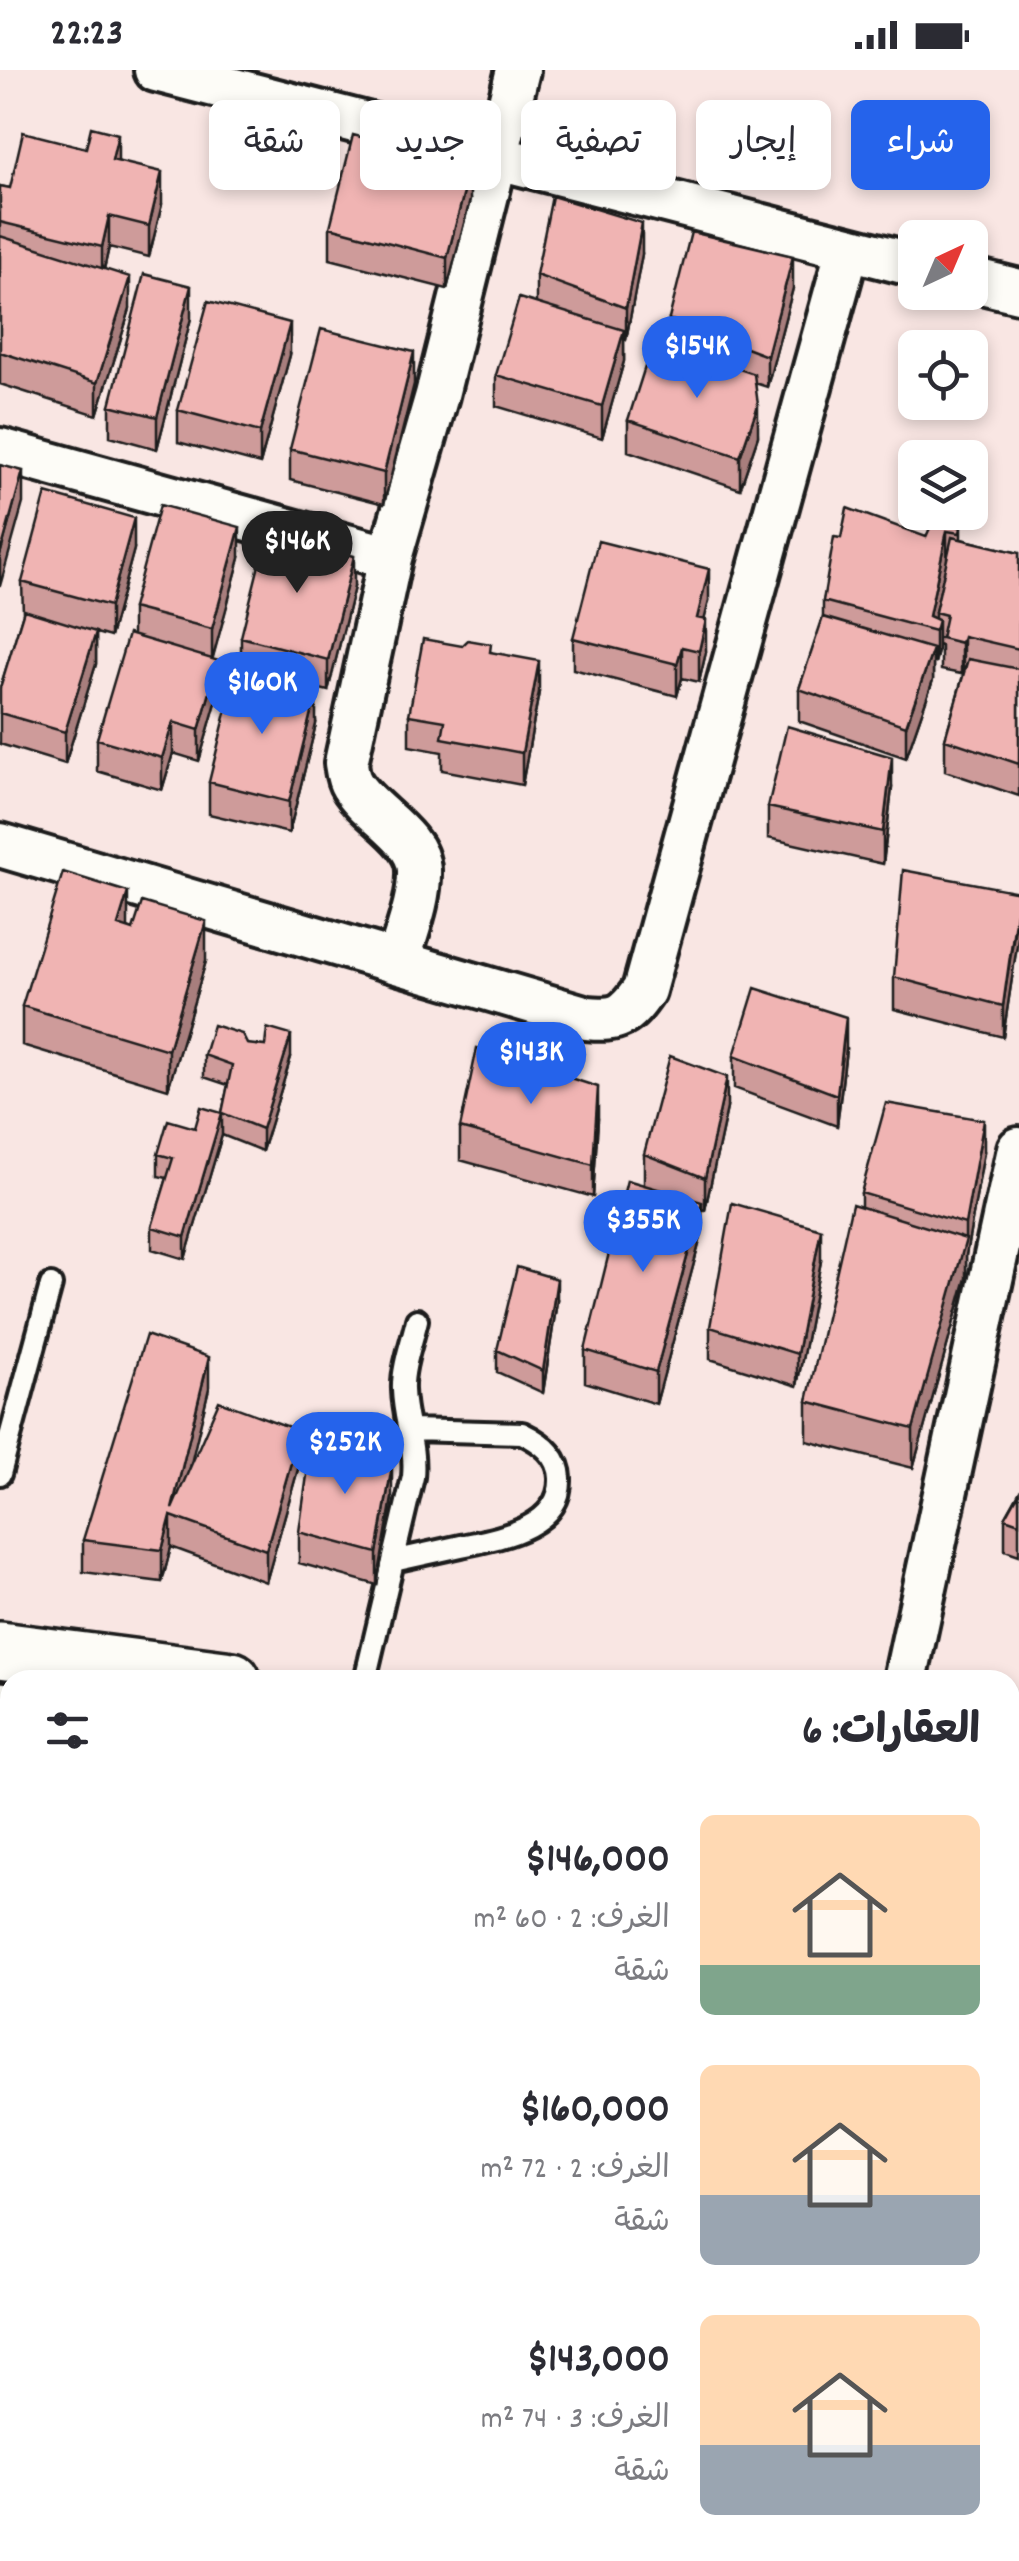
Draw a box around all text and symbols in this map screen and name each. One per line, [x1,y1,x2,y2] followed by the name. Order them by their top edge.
[50,8,123,63] text: 22:23
[209,100,340,190] chip: شقة
[360,100,501,190] chip: جديد
[521,100,676,190] chip: تصفية
[696,100,831,190] chip: إيجار
[851,100,990,190] chip: شراء
[898,220,988,310] north arrow
[898,220,988,530] map controls
[627,316,767,401] pin: $154K
[664,325,730,371] text: $154K
[898,330,988,420] button: locate
[898,440,988,530] button: layers
[227,511,367,596] pin: $146K
[264,520,330,566] text: $146K
[192,652,332,737] pin: $160K
[226,661,298,707] text: $160K
[461,1022,601,1107] pin: $143K
[498,1031,564,1077] text: $143K
[573,1190,713,1275] pin: $355K
[606,1199,680,1245] text: $355K
[275,1412,415,1497] pin: $252K
[308,1421,382,1467] text: $252K
[40,1703,95,1758] icon: filters
[802,1704,980,1764] text: العقارات: 6
[525,1832,670,1892] text: $146,000
[780,1855,900,1975] icon: home
[474,1898,670,1944] text: الغرف: 2 · 60 m²
[614,1951,670,1997] text: شقة
[519,2082,670,2142] text: $160,000
[780,2105,900,2225] icon: home
[480,2148,670,2194] text: الغرف: 2 · 72 m²
[614,2201,670,2247] text: شقة
[527,2332,670,2392] text: $143,000
[780,2355,900,2475] icon: home
[481,2398,670,2444] text: الغرف: 3 · 74 m²
[614,2451,670,2497] text: شقة

